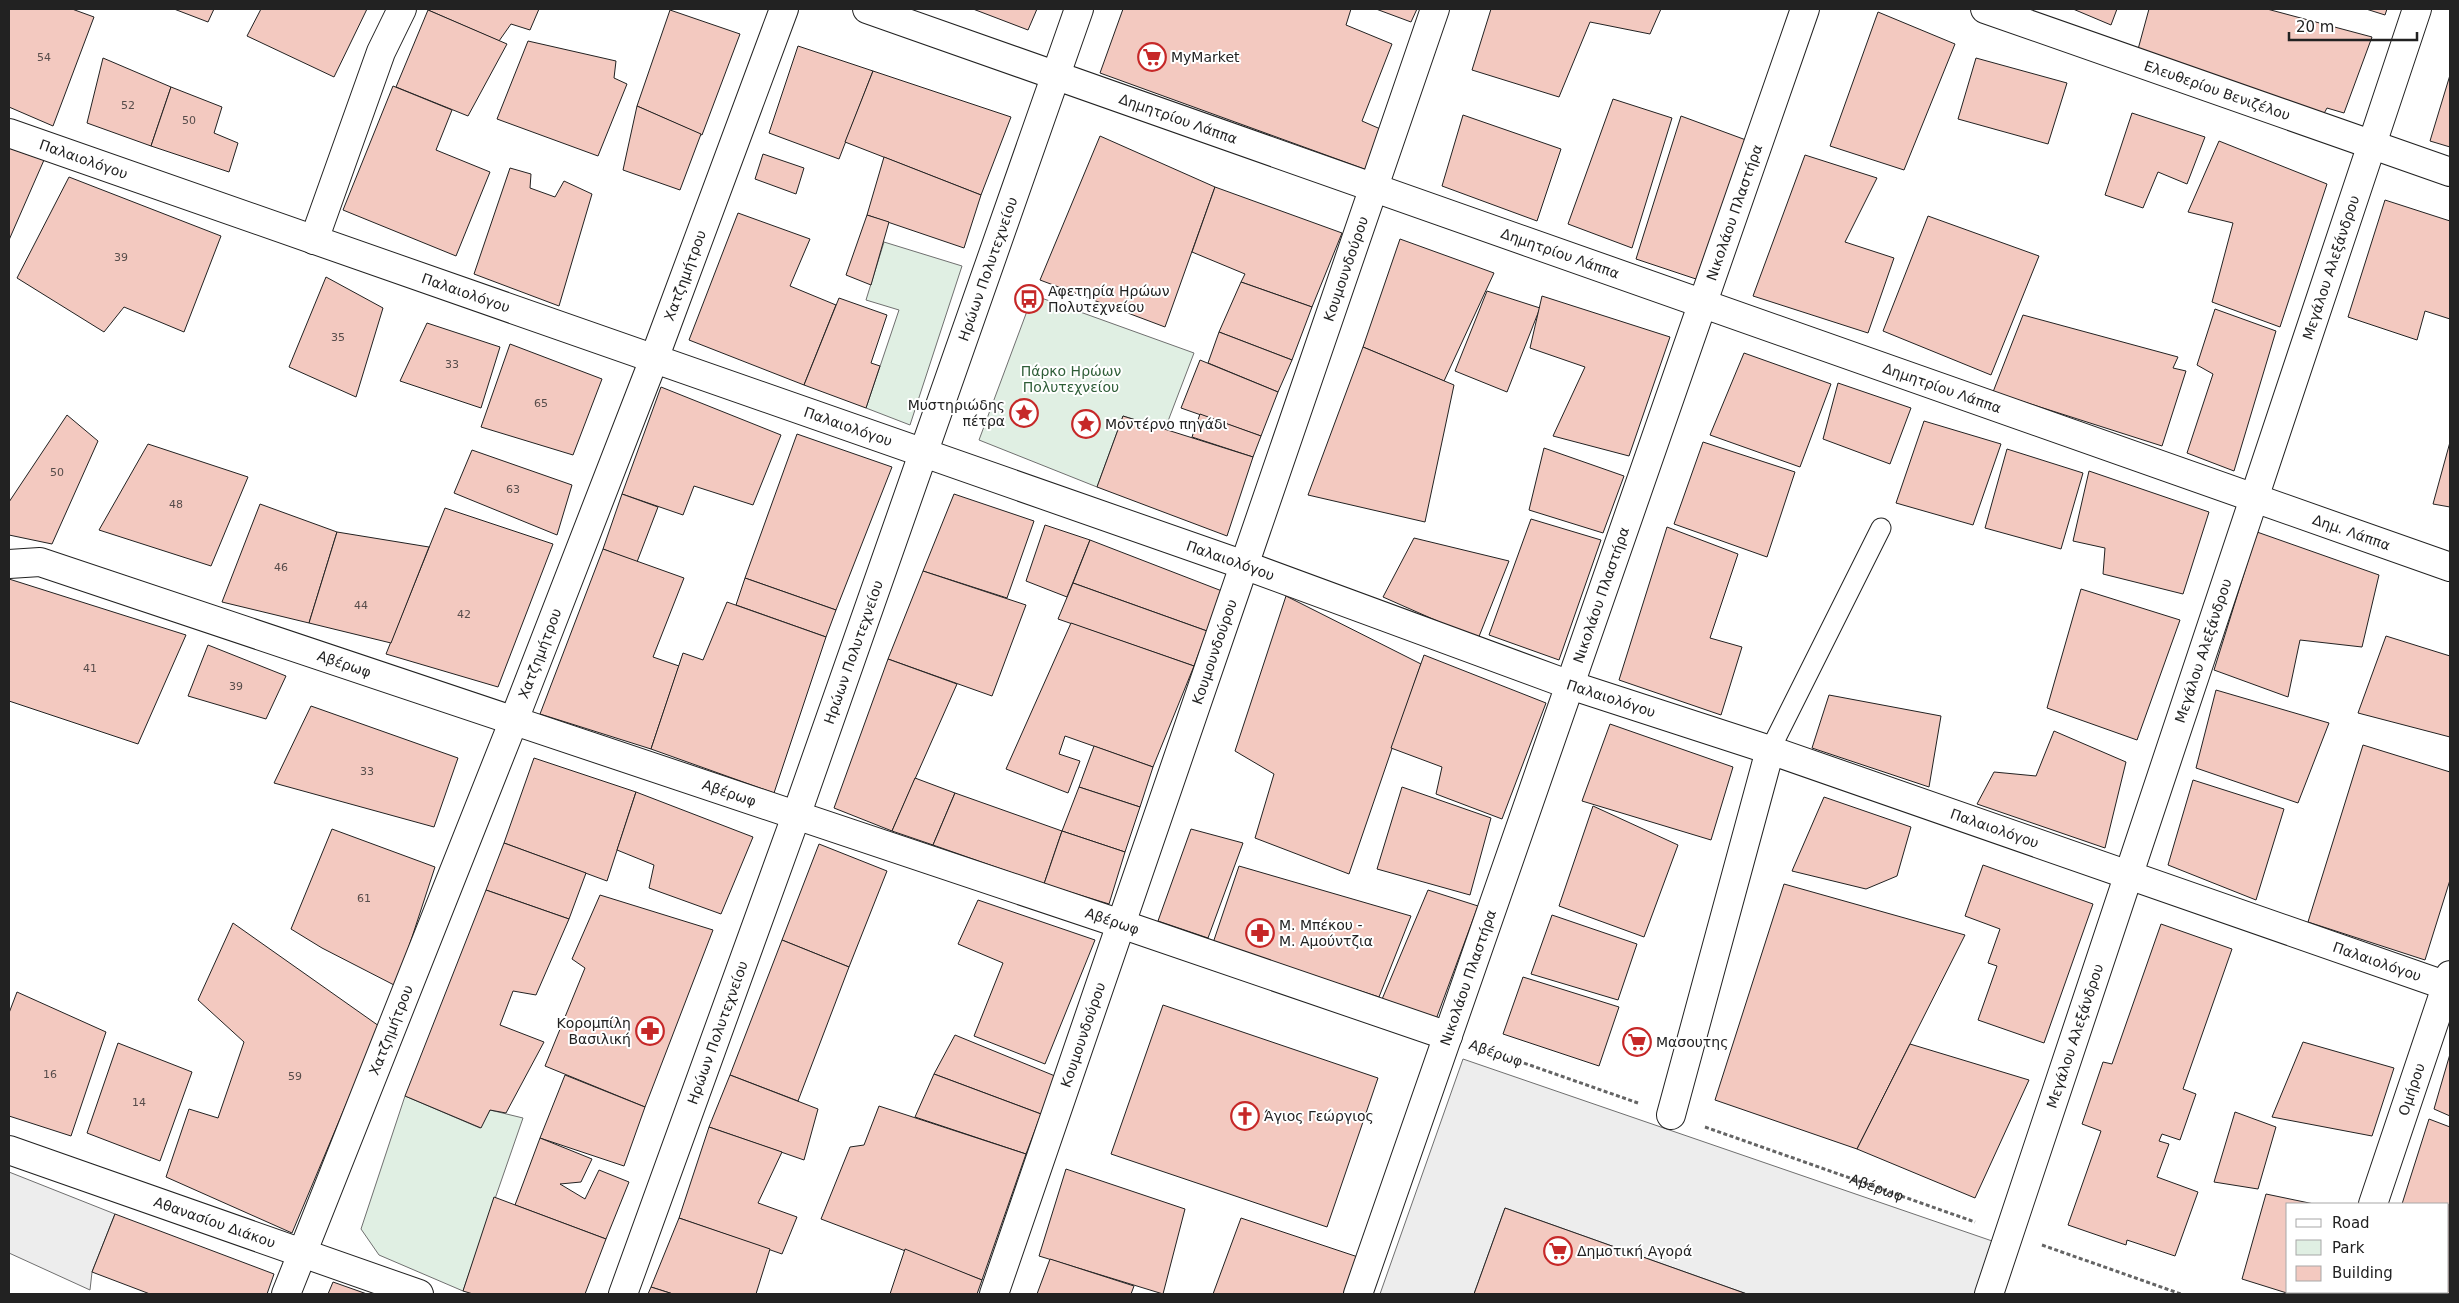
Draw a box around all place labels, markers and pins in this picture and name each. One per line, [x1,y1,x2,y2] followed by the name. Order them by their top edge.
[1137,42,1167,72] supermarket icon: MyMarket
[1171,49,1240,65] place label: MyMarket
[1048,283,1170,315] place label: Αφετηρία Ηρώων Πολυτεχνείου
[1014,284,1044,314] bus stop icon: Αφετηρία Ηρώων Πολυτεχνείου
[908,397,1005,429] place label: Μυστηριώδης πέτρα
[1009,398,1039,428] place icon: Μυστηριώδης πέτρα
[1071,409,1101,439] place icon: Μοντέρνο πηγάδι
[1105,416,1228,432] place label: Μοντέρνο πηγάδι
[1279,917,1373,949] place label: Μ. Μπέκου - Μ. Αμούντζια
[1245,918,1275,948] pharmacy icon: Μ. Μπέκου - Μ. Αμούντζια
[557,1015,631,1047] place label: Κορομπίλη Βασιλική
[635,1016,665,1046] pharmacy icon: Κορομπίλη Βασιλική
[1622,1027,1652,1057] supermarket icon: Μασουτης
[1656,1034,1728,1050] place label: Μασουτης
[1230,1101,1260,1131] church icon: Άγιος Γεώργιος
[1264,1108,1374,1124] place label: Άγιος Γεώργιος
[1543,1236,1573,1266] supermarket icon: Δημοτική Αγορά
[1577,1243,1692,1259] place label: Δημοτική Αγορά

